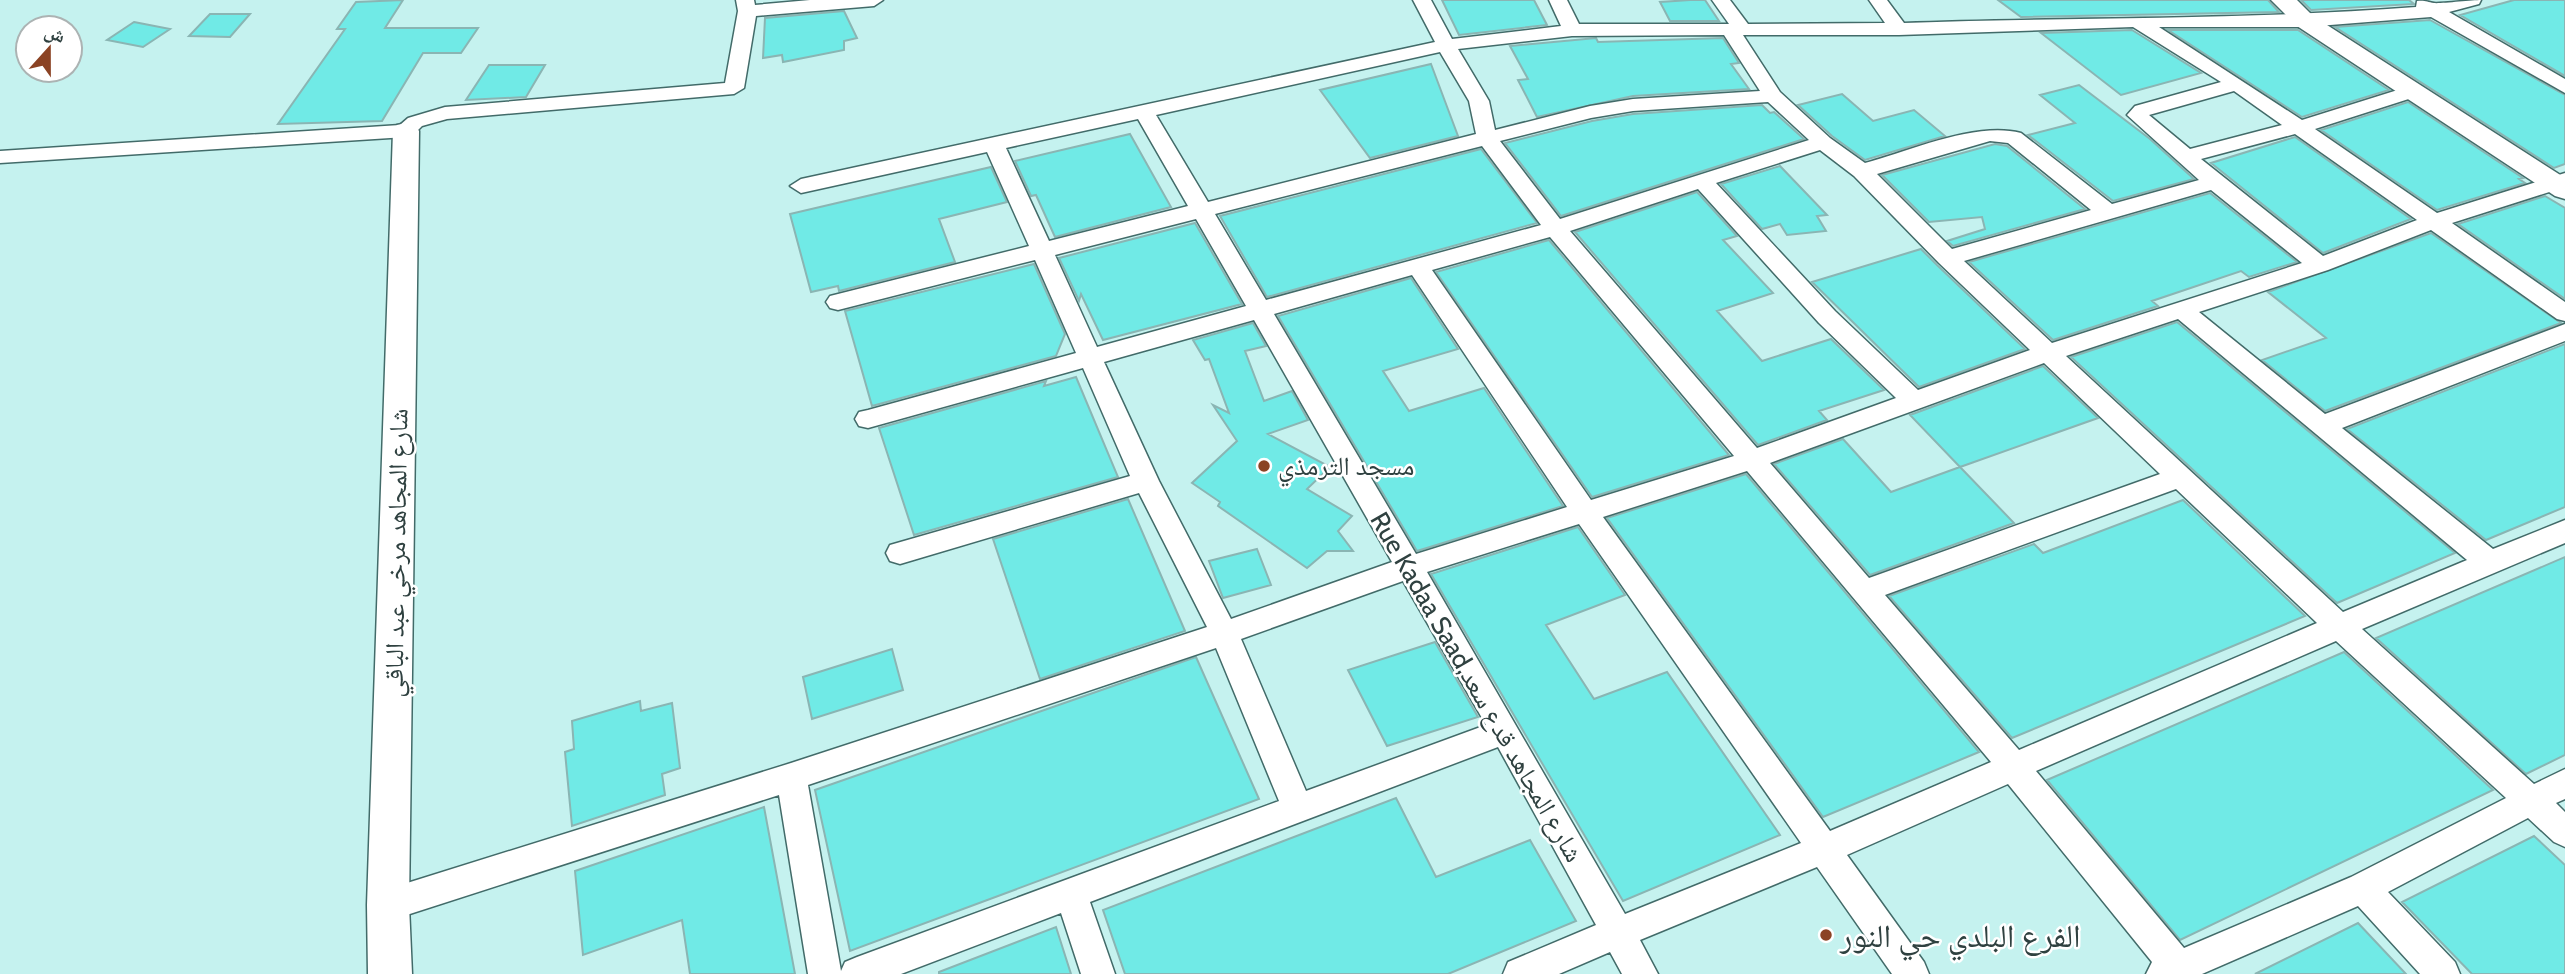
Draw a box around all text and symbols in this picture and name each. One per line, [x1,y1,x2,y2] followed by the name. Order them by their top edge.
[14,14,84,84] north arrow
[41,19,68,48] text: ش
[377,408,419,698] street label: شارع المجاهد مرخي عبد الباقي
[1278,450,1414,487] place label: مسجد الترمذي
[1256,458,1272,474] marker: مسجد الترمذي
[1363,506,1591,868] street label: Rue Kadaa Saad,شارع المجاهد قدع سعد
[1839,916,2081,961] place label: الفرع البلدي حي النور
[1818,927,1834,943] marker: الفرع البلدي حي النور

